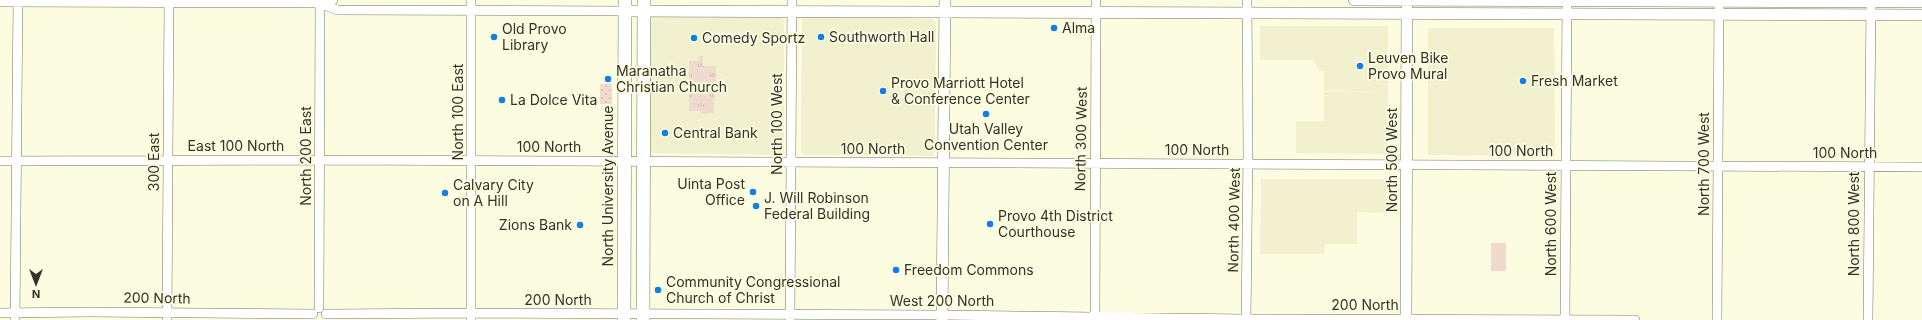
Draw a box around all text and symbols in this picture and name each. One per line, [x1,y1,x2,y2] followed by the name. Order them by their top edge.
[1062,19,1095,36] place label: Alma
[502,20,567,53] place label: Old Provo Library
[1049,23,1059,33] marker: Alma
[829,28,934,45] place label: Southworth Hall
[702,29,805,46] place label: Comedy Sportz
[489,32,499,42] marker: Old Provo Library
[816,32,826,42] marker: Southworth Hall
[689,33,699,43] marker: Comedy Sportz
[1368,49,1448,82] place label: Leuven Bike Provo Mural
[1355,61,1365,71] marker: Leuven Bike Provo Mural
[616,62,727,95] place label: Maranatha Christian Church
[449,63,466,160] street label: North 100 East
[1531,72,1618,89] place label: Fresh Market
[768,73,785,175] street label: North 100 West
[603,74,613,84] marker: Maranatha Christian Church
[891,74,1030,107] place label: Provo Marriott Hotel & Conference Center
[1518,76,1528,86] marker: Fresh Market
[878,86,888,96] marker: Provo Marriott Hotel & Conference Center
[1071,86,1090,191] street label: North 300 West
[510,91,597,108] place label: La Dolce Vita
[497,95,507,105] marker: La Dolce Vita
[297,106,314,206] street label: North 200 East
[599,106,616,266] street label: North University Avenue
[1383,107,1400,212] street label: North 500 West
[981,109,991,119] marker: Utah Valley Convention Center
[1695,112,1712,216] street label: North 700 West
[924,120,1048,153] place label: Utah Valley Convention Center
[673,124,758,141] place label: Central Bank
[660,128,670,138] marker: Central Bank
[145,132,162,191] street label: 300 East
[188,137,284,154] street label: East 100 North
[517,138,581,155] street label: 100 North
[841,140,905,157] street label: 100 North
[1165,141,1229,158] street label: 100 North
[1489,142,1553,159] street label: 100 North
[1813,144,1877,161] street label: 100 North
[1224,167,1243,273] street label: North 400 West
[1542,171,1559,276] street label: North 600 West
[1845,171,1862,276] street label: North 800 West
[677,175,745,208] place label: Uinta Post Office
[453,176,534,209] place label: Calvary City on A Hill
[748,187,758,197] marker: Uinta Post Office
[440,188,450,198] marker: Calvary City on A Hill
[764,189,870,222] place label: J. Will Robinson Federal Building
[751,201,761,211] marker: J. Will Robinson Federal Building
[998,207,1113,240] place label: Provo 4th District Courthouse
[499,216,572,233] place label: Zions Bank
[985,219,995,229] marker: Provo 4th District Courthouse
[575,220,585,230] marker: Zions Bank
[904,261,1034,278] place label: Freedom Commons
[16,264,56,304] north arrow
[891,265,901,275] marker: Freedom Commons
[666,273,841,306] place label: Community Congressional Church of Christ
[653,285,663,295] marker: Community Congressional Church of Christ
[32,287,40,301] text: N
[123,288,191,307] street label: 200 North
[524,291,592,308] street label: 200 North
[890,292,994,309] street label: West 200 North
[1331,296,1399,313] street label: 200 North

